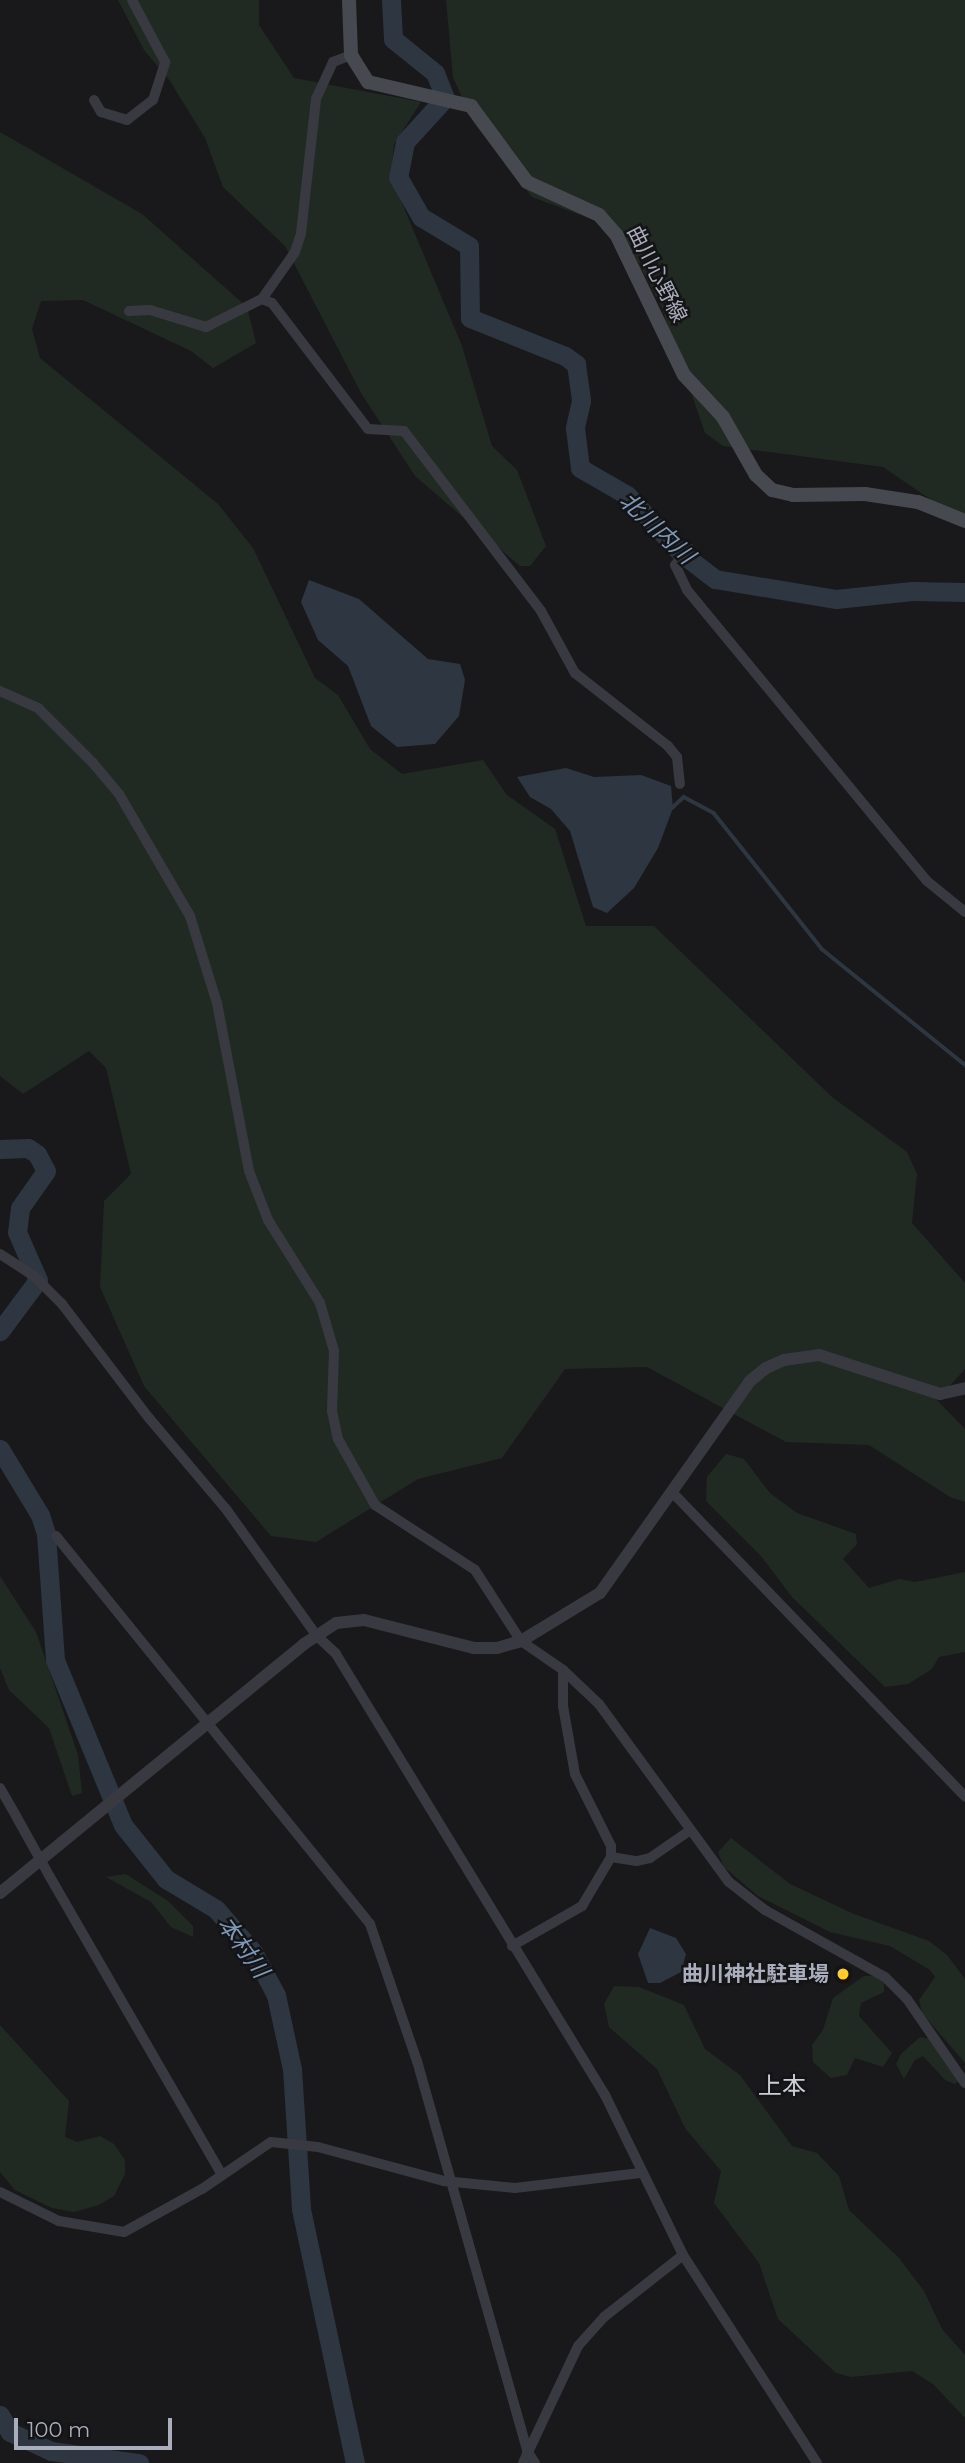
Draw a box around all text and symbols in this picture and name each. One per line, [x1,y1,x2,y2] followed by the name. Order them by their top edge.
[622,222,692,326] street label: 曲川心野線
[614,487,700,569] water label: 北川内川
[212,1911,274,1983] water label: 本村川
[682,1961,829,1987] place label: 曲川神社駐車場
[835,1966,851,1982] marker: 曲川神社駐車場
[758,2072,806,2100] district label: 上本
[18,2404,175,2448] scale bar
[27,2417,90,2442] text: 100 m

